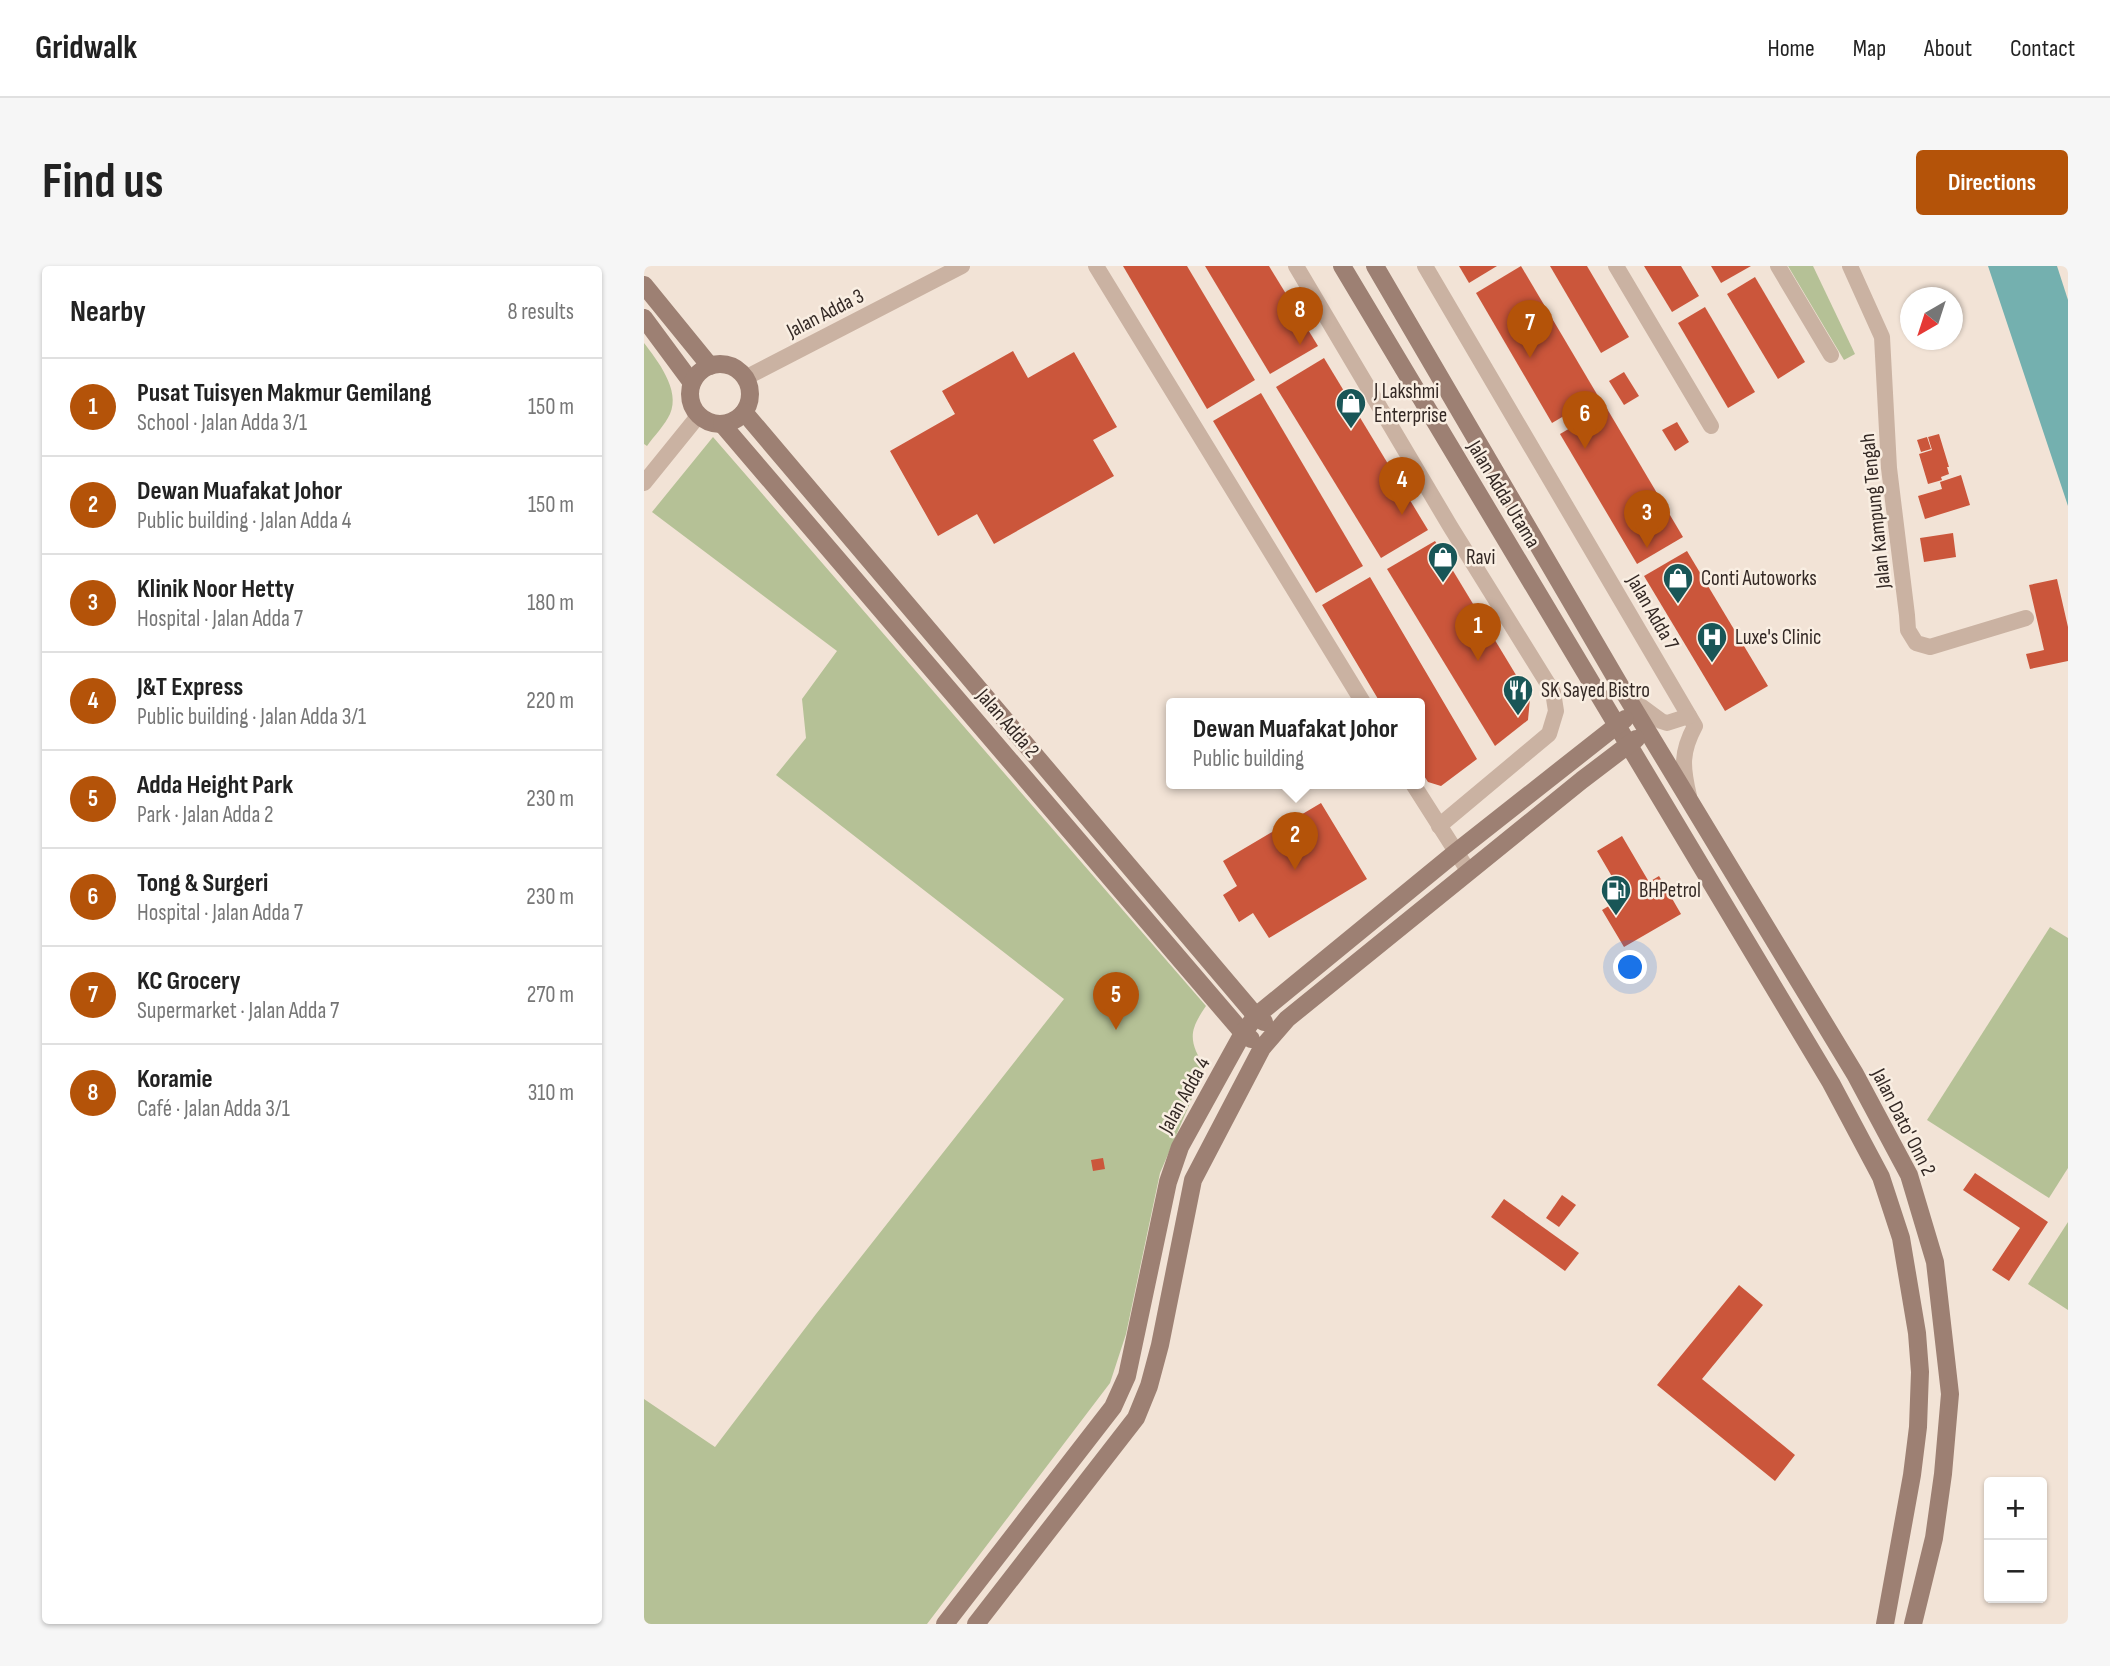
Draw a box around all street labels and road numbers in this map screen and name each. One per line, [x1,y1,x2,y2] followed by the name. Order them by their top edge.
[782,283,868,344] street label: Jalan Adda 3
[1855,432,1896,591] street label: Jalan Kampung Tengah
[1461,435,1545,552] street label: Jalan Adda Utama
[1621,569,1684,655] street label: Jalan Adda 7
[970,683,1044,763] street label: Jalan Adda 2
[1153,1053,1216,1139] street label: Jalan Adda 4
[1865,1064,1941,1180] street label: Jalan Dato' Onn 2

